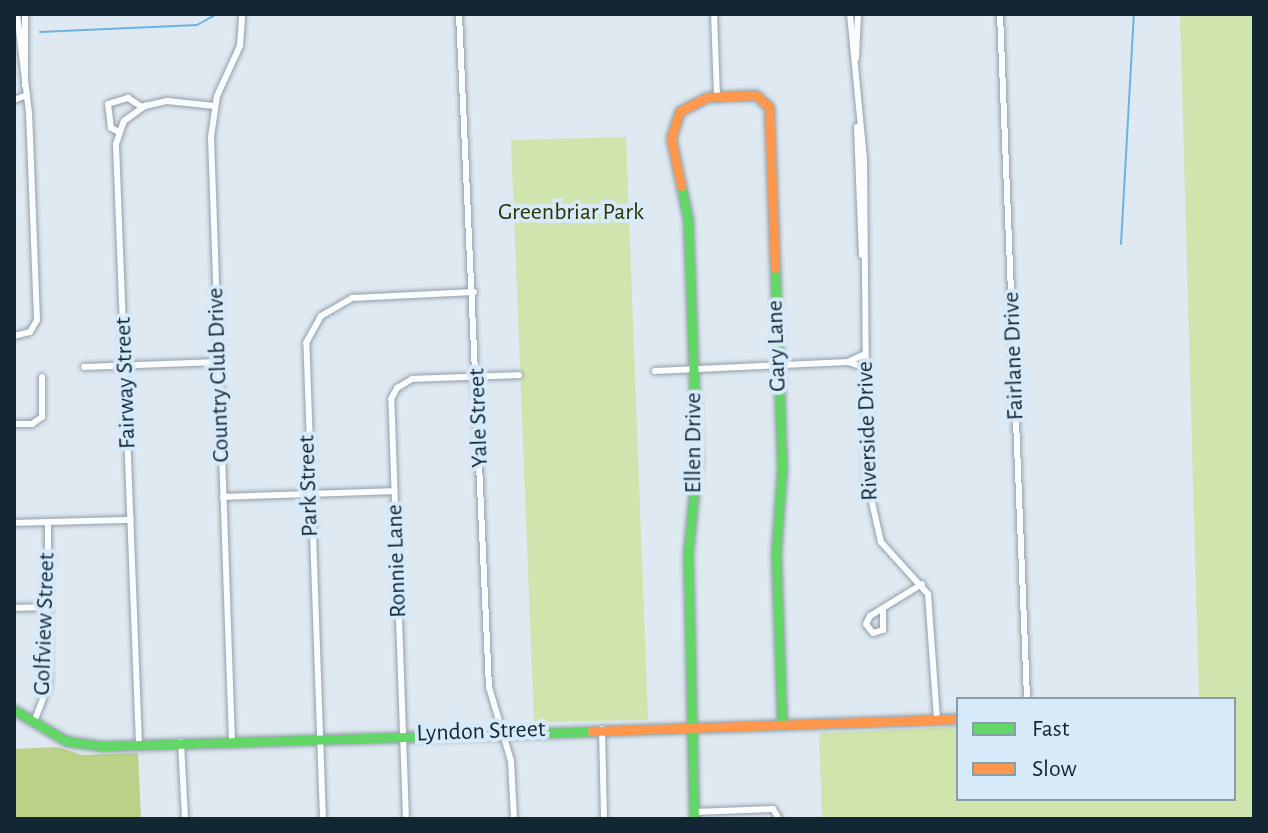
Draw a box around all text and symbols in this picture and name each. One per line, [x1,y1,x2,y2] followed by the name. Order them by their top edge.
[498,199,644,227] park label: Greenbriar Park
[202,287,236,463] street label: Country Club Drive
[997,291,1031,421] street label: Fairlane Drive
[761,300,793,392] street label: Gary Lane
[109,317,143,449] street label: Fairway Street
[851,361,885,501] street label: Riverside Drive
[463,368,495,468] street label: Yale Street
[680,393,708,493] street label: Ellen Drive
[293,435,325,537] street label: Park Street
[381,504,413,618] street label: Ronnie Lane
[28,552,62,696] street label: Golfview Street
[956,697,1236,801] legend
[416,715,546,749] street label: Lyndon Street
[1032,717,1069,741] text: Fast
[1032,757,1077,781] text: Slow

